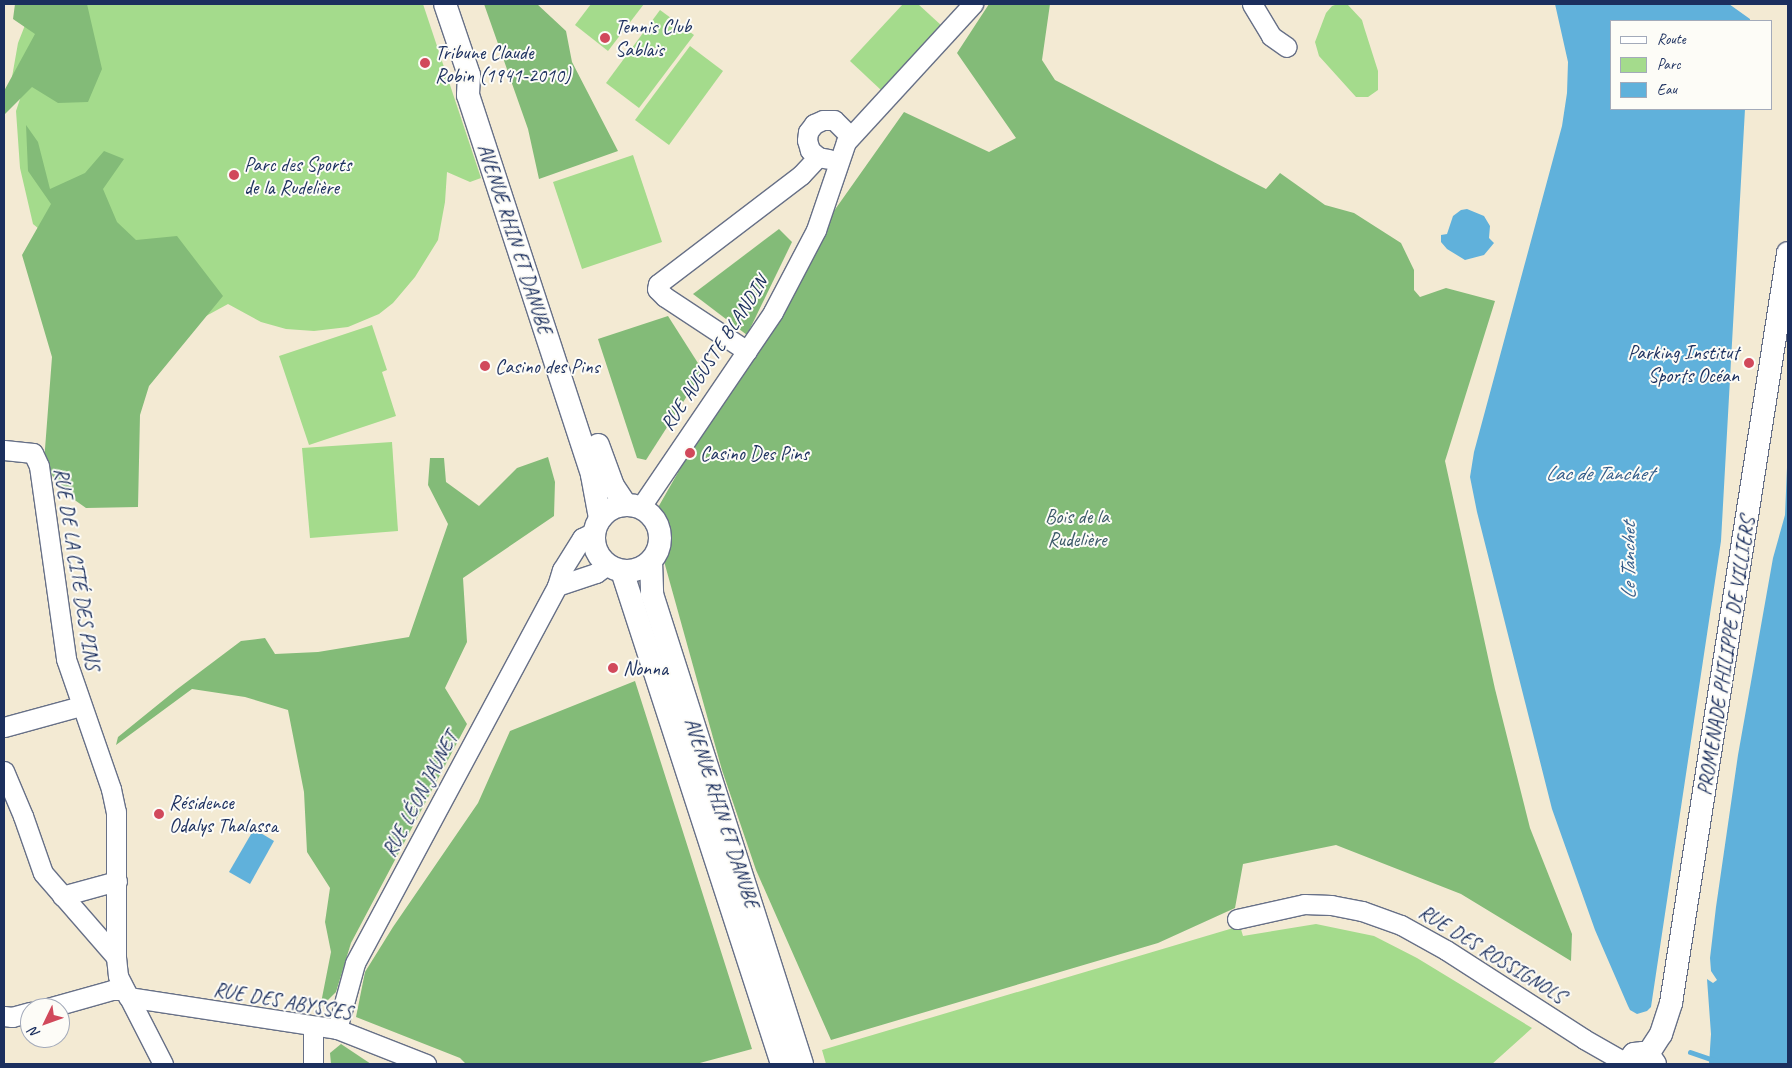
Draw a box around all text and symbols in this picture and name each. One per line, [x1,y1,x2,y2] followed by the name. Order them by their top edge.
[615,14,691,61] place label: Tennis Club Sablais
[1610,20,1772,110] legend
[1657,30,1686,49] text: Route
[599,32,611,44] marker: Tennis Club Sablais
[435,40,571,87] place label: Tribune Claude Robin (1941-2010)
[1657,55,1681,74] text: Parc
[419,57,431,69] marker: Tribune Claude Robin (1941-2010)
[1657,80,1677,99] text: Eau
[473,141,557,337] street label: AVENUE RHIN ET DANUBE
[244,152,351,199] place label: Parc des Sports de la Rudelière
[228,169,240,181] marker: Parc des Sports de la Rudelière
[655,271,773,435] street label: RUE AUGUSTE BLANDIN
[1628,340,1739,387] place label: Parking Institut Sports Océan
[495,354,600,378] place label: Casino des Pins
[1743,357,1755,369] marker: Parking Institut Sports Océan
[479,360,491,372] marker: Casino des Pins
[700,441,809,465] place label: Casino Des Pins
[684,447,696,459] marker: Casino Des Pins
[1545,460,1653,486] water label: Lac de Tanchet
[49,467,105,671] street label: RUE DE LA CITÉ DES PINS
[1045,505,1109,552] park label: Bois de la Rudelière
[1692,515,1760,797] street label: PROMENADE PHILIPPE DE VILLIERS
[1615,522,1641,600] water label: Le Tanchet
[623,656,668,680] place label: Nonna
[607,662,619,674] marker: Nonna
[680,715,764,911] street label: AVENUE RHIN ET DANUBE
[377,727,463,861] street label: RUE LÉON JAUNET
[169,790,278,837] place label: Résidence Odalys Thalassa
[153,808,165,820] marker: Résidence Odalys Thalassa
[1415,899,1569,1009] street label: RUE DES ROSSIGNOLS
[212,977,354,1025] street label: RUE DES ABYSSES
[20,998,70,1048] north arrow
[25,1024,43,1042] text: N

